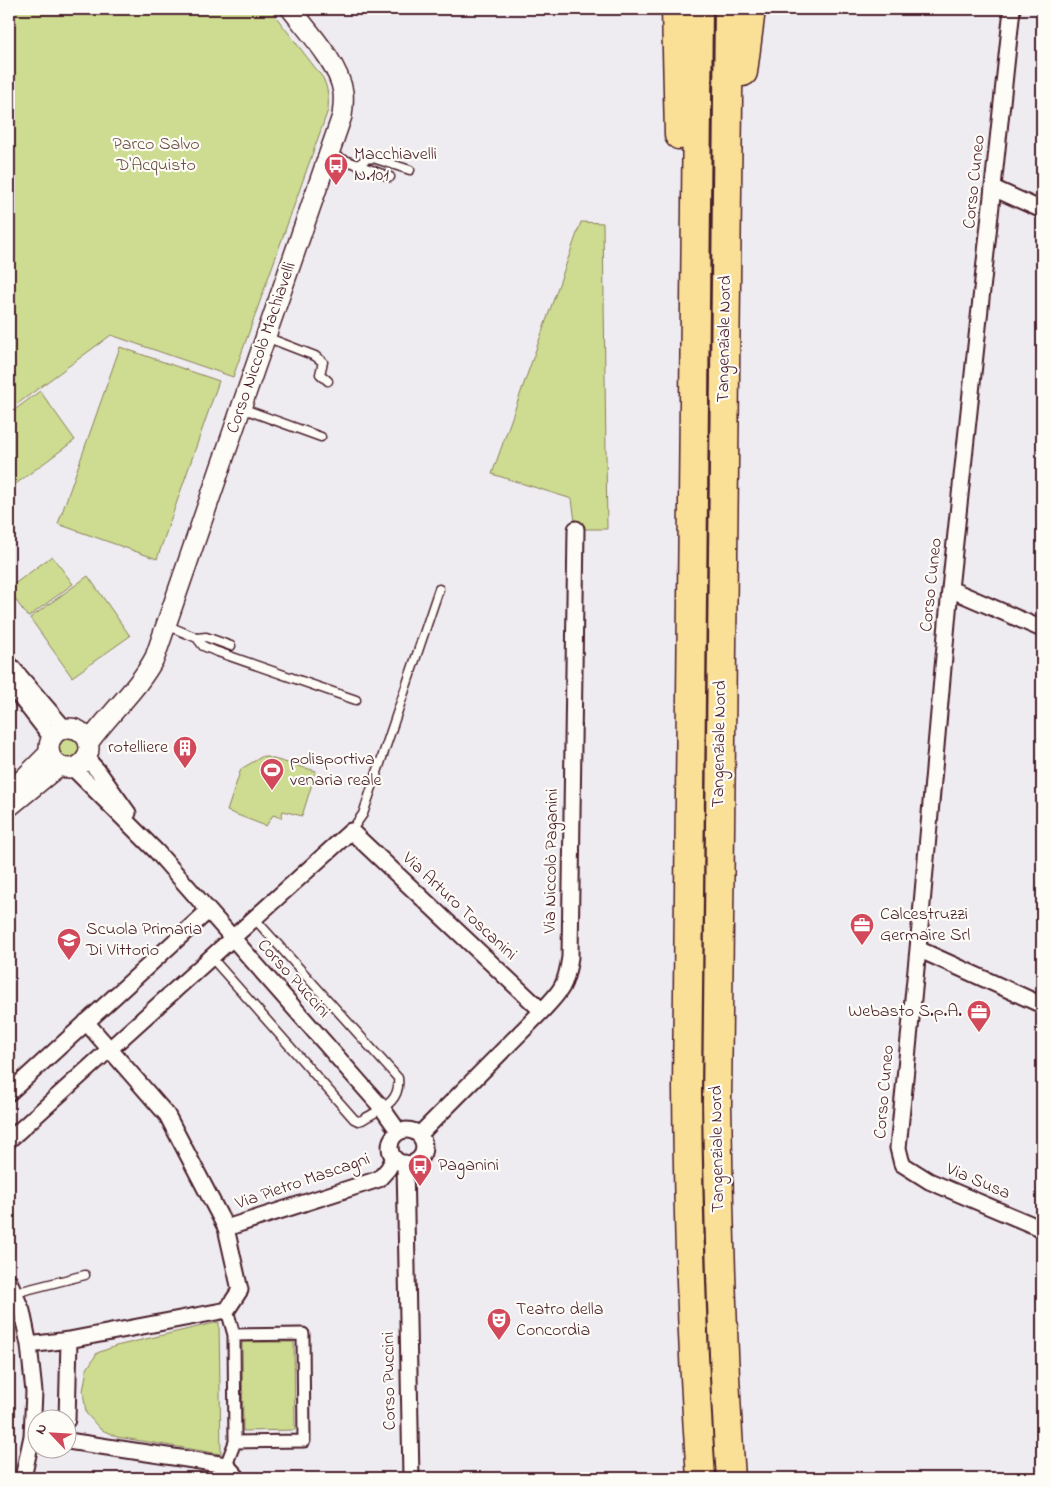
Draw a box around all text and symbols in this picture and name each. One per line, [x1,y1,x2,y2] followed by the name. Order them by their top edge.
[112,132,200,179] park label: Parco Salvo D'Acquisto
[957,134,993,230] street label: Corso Cuneo
[354,142,437,189] place label: Macchiavelli N.101
[323,152,349,186] bus stop icon: Macchiavelli N.101
[220,259,304,437] street label: Corso Niccolò Machiavelli
[711,275,740,403] street label: Tangenziale Nord
[914,537,950,633] street label: Corso Cuneo
[706,680,735,808] street label: Tangenziale Nord
[108,735,169,761] place label: rotelliere
[172,735,198,769] building icon: rotelliere
[290,747,383,794] place label: polisportiva venaria reale
[259,757,285,791] sports icon: polisportiva venaria reale
[538,788,567,935] street label: Via Niccolò Paganini
[395,846,522,967] street label: Via Arturo Toscanini
[880,902,970,949] place label: Calcestruzzi Germaire Srl
[849,912,875,946] office icon: Calcestruzzi Germaire Srl
[85,917,202,964] place label: Scuola Primaria Di Vittorio
[56,927,82,961] school or university icon: Scuola Primaria Di Vittorio
[250,934,336,1024] street label: Corso Puccini
[848,999,962,1025] place label: Webasto S.p.A.
[966,999,992,1033] office icon: Webasto S.p.A.
[868,1044,902,1140] street label: Corso Cuneo
[704,1085,733,1213] street label: Tangenziale Nord
[231,1147,374,1218] street label: Via Pietro Mascagni
[407,1153,433,1187] bus stop icon: Paganini
[438,1153,499,1180] place label: Paganini
[941,1156,1014,1207] street label: Via Susa
[516,1297,604,1344] place label: Teatro della Concordia
[486,1307,512,1341] theatre icon: Teatro della Concordia
[376,1331,404,1431] street label: Corso Puccini
[28,1410,78,1460] north arrow
[30,1420,53,1438] text: N

